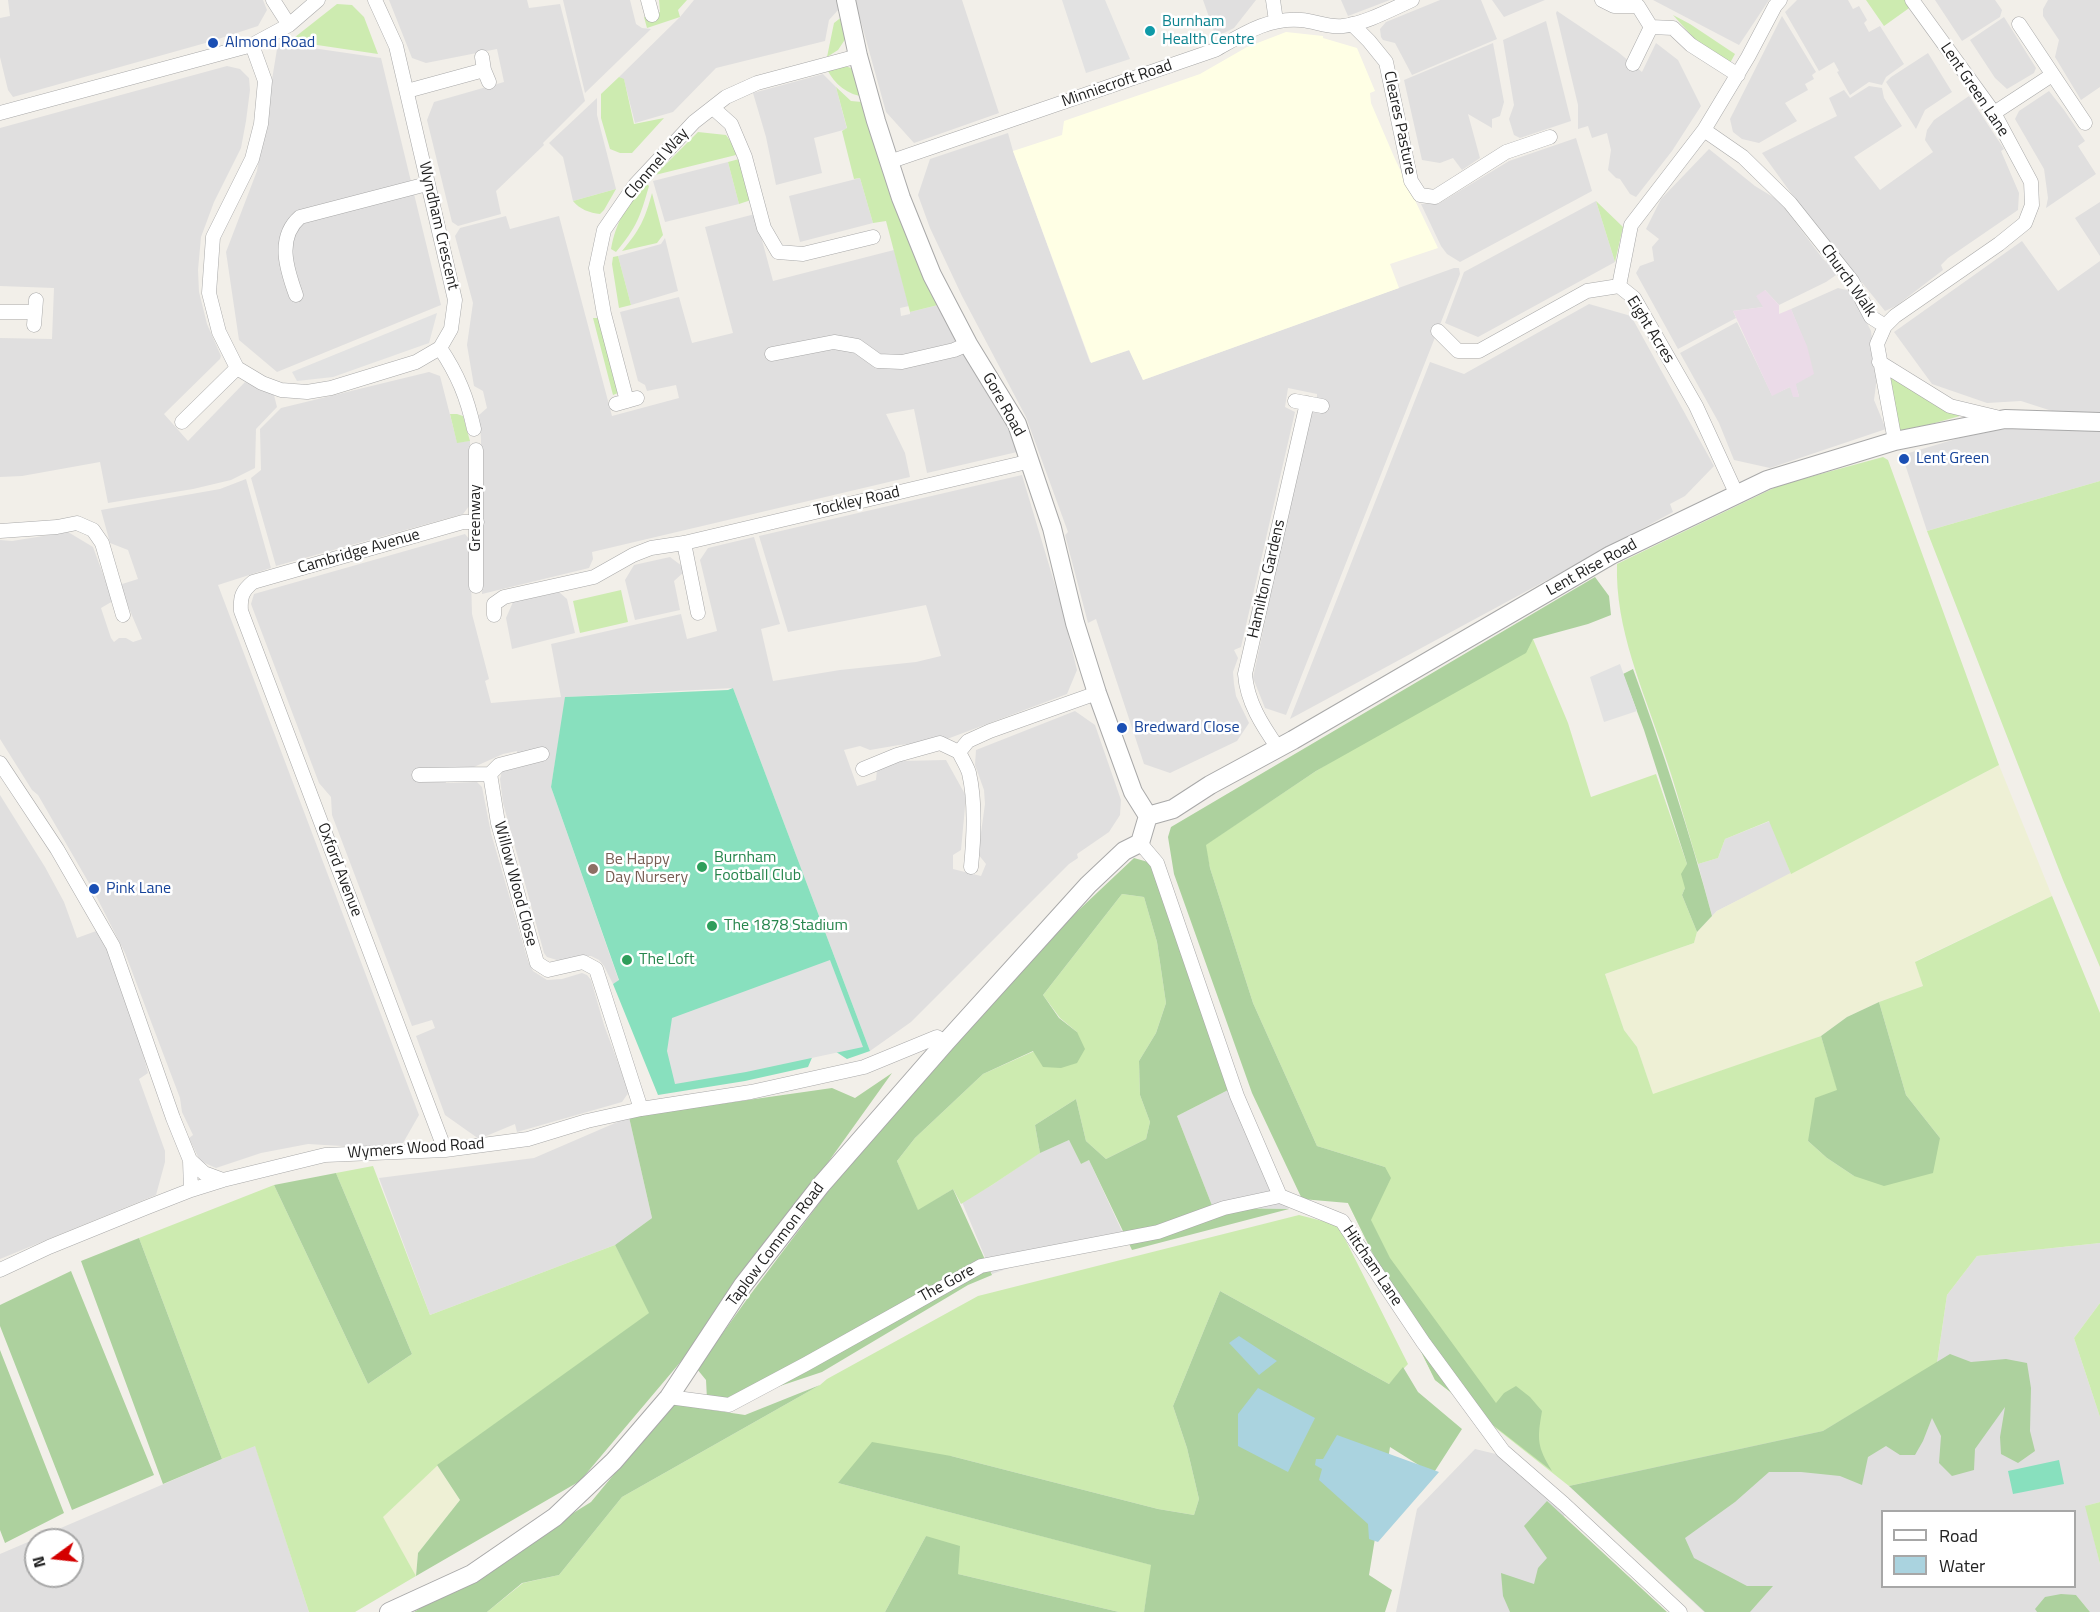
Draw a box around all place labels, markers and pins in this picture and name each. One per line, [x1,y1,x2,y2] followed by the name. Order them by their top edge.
[1162,12,1254,50] place label: Burnham Health Centre
[1143,24,1157,38] marker: Burnham Health Centre
[225,33,315,53] place label: Almond Road
[206,36,220,50] marker: Almond Road
[1916,449,1989,469] place label: Lent Green
[1897,452,1911,466] marker: Lent Green
[1134,718,1240,738] place label: Bredward Close
[1115,721,1129,735] marker: Bredward Close
[714,848,801,886] place label: Burnham Football Club
[605,850,688,888] place label: Be Happy Day Nursery
[695,860,709,874] marker: Burnham Football Club
[586,862,600,876] marker: Be Happy Day Nursery
[106,879,171,899] place label: Pink Lane
[87,882,101,896] marker: Pink Lane
[724,916,848,936] place label: The 1878 Stadium
[705,919,719,933] marker: The 1878 Stadium
[639,950,695,970] place label: The Loft
[620,953,634,967] marker: The Loft

